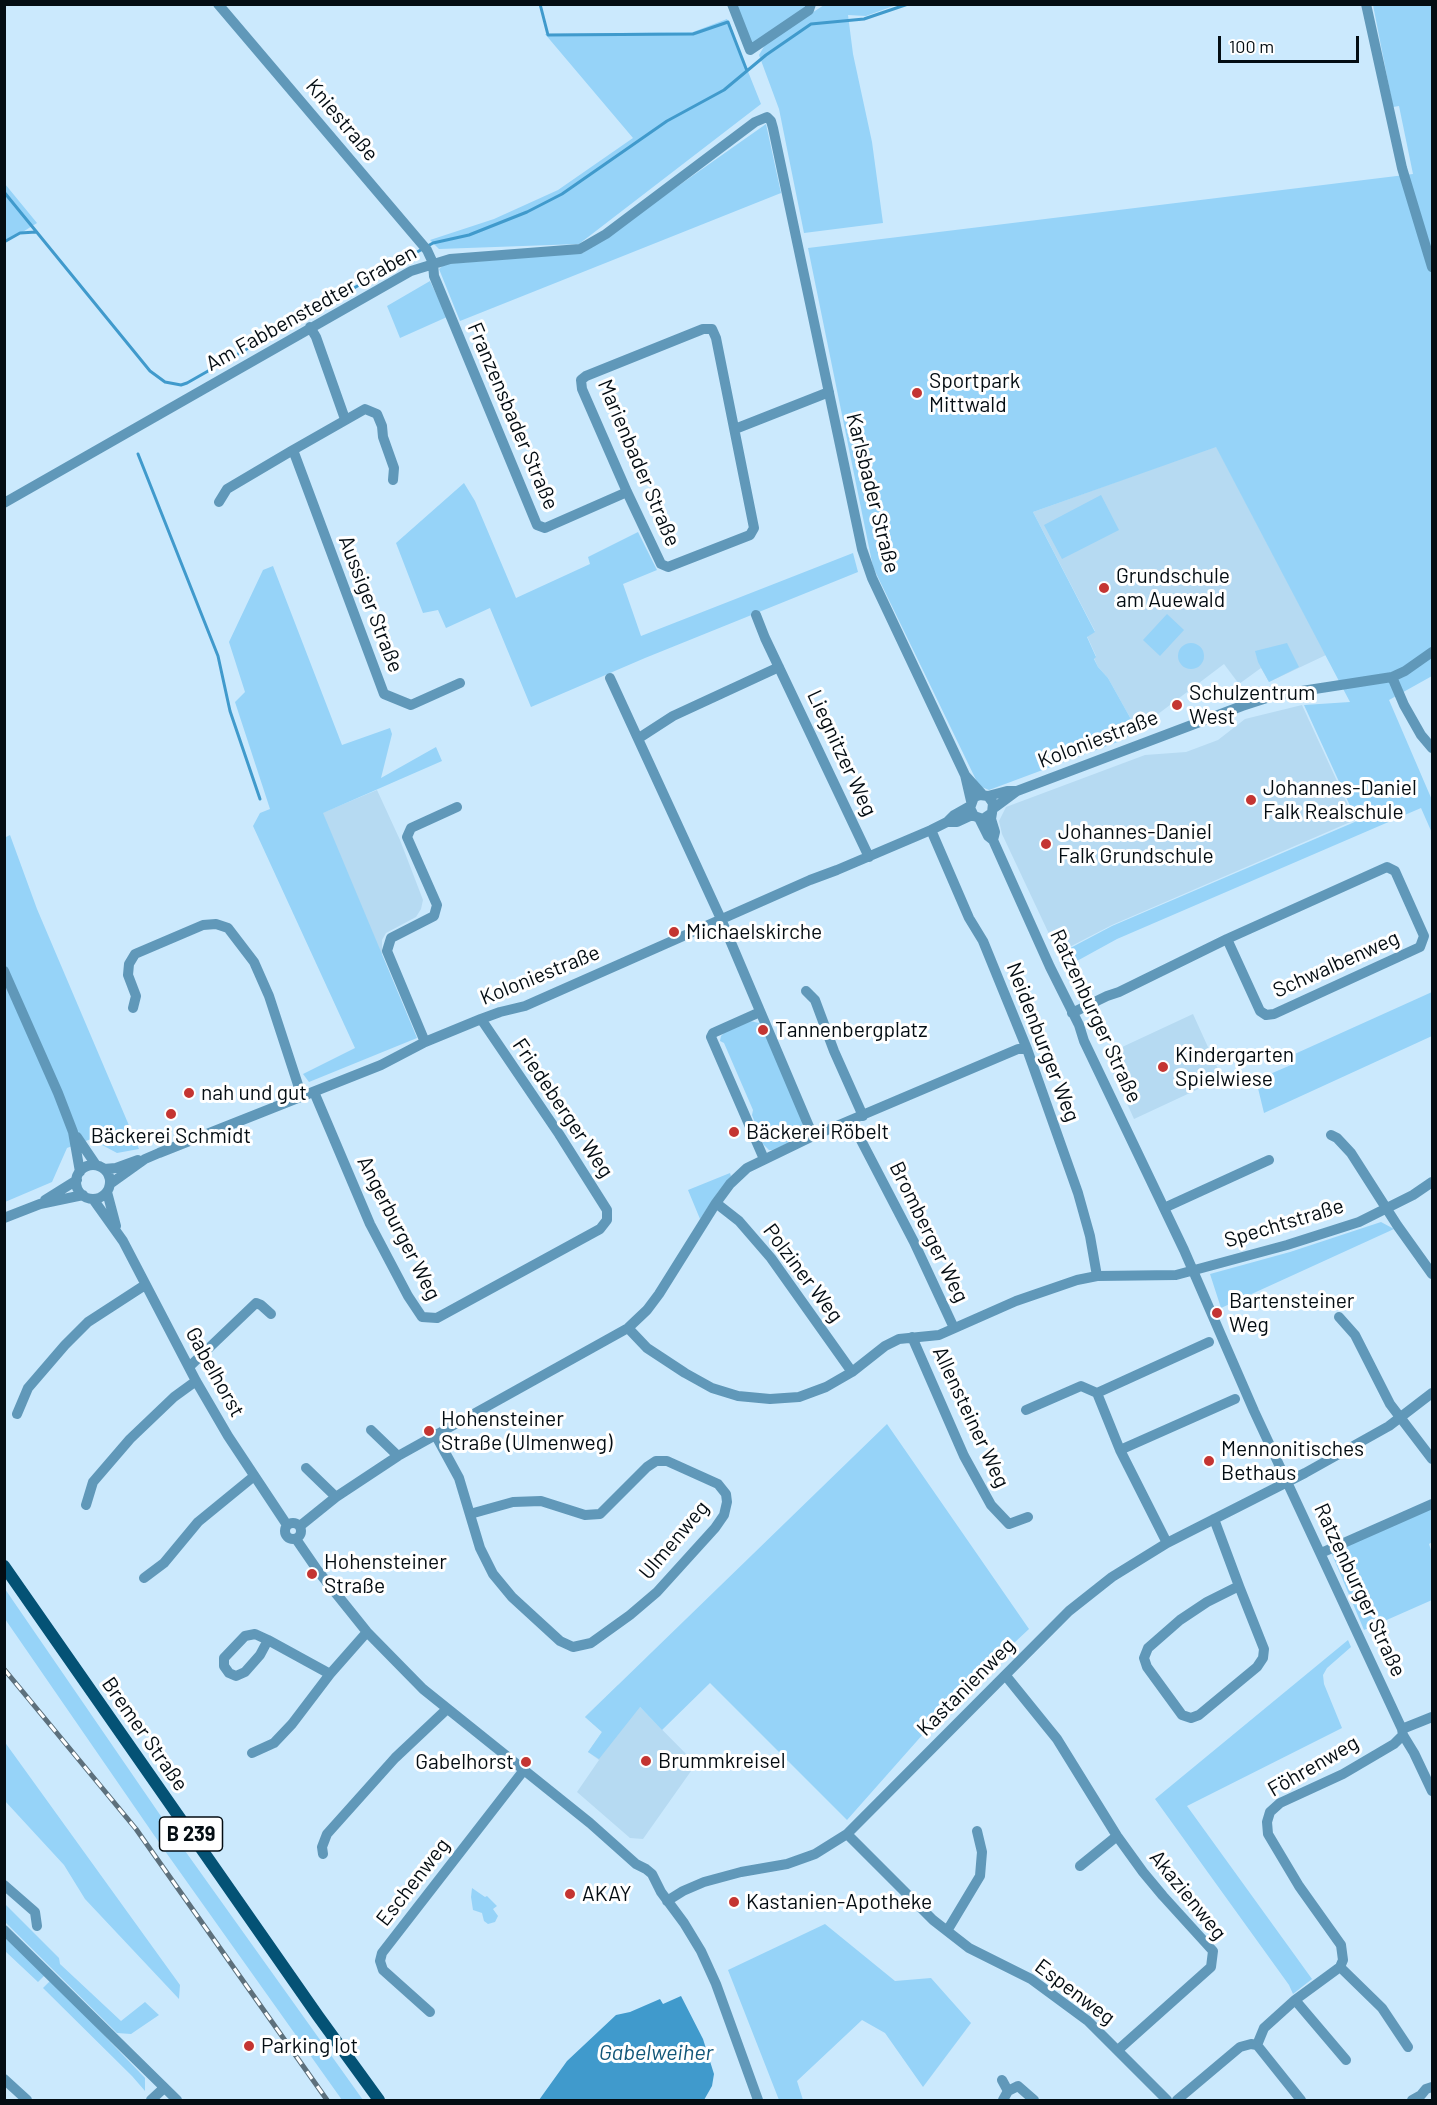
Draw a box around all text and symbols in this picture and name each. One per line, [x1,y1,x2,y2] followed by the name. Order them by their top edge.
[1221,24,1362,62] scale bar
[1229,35,1274,57] text: 100 m
[300,74,384,166] street label: Kniestraße
[201,240,421,376] street label: Am Fabbenstedter Graben
[462,319,564,513] street label: Franzensbader Straße
[929,368,1020,418] place label: Sportpark Mittwald
[592,376,686,550] street label: Marienbader Straße
[910,386,924,400] marker: Sportpark Mittwald
[841,410,905,576] street label: Karlsbader Straße
[333,532,409,676] street label: Aussiger Straße
[1116,563,1230,613] place label: Grundschule am Auewald
[1097,581,1111,595] marker: Grundschule am Auewald
[1189,680,1315,730] place label: Schulzentrum West
[802,686,882,820] street label: Liegnitzer Weg
[1170,698,1184,712] marker: Schulzentrum West
[1034,705,1162,773] street label: Koloniestraße
[1263,775,1417,825] place label: Johannes-Daniel Falk Realschule
[1244,793,1258,807] marker: Johannes-Daniel Falk Realschule
[1058,819,1214,869] place label: Johannes-Daniel Falk Grundschule
[1039,837,1053,851] marker: Johannes-Daniel Falk Grundschule
[686,919,822,945] place label: Michaelskirche
[667,925,681,939] marker: Michaelskirche
[1045,925,1147,1107] street label: Ratzenburger Straße
[1269,925,1403,1003] street label: Schwalbenweg
[476,940,604,1010] street label: Koloniestraße
[1001,959,1085,1125] street label: Neidenburger Weg
[775,1017,928,1043] place label: Tannenbergplatz
[756,1023,770,1037] marker: Tannenbergplatz
[507,1034,619,1182] street label: Friedeberger Weg
[1175,1042,1294,1092] place label: Kindergarten Spielwiese
[1156,1060,1170,1074] marker: Kindergarten Spielwiese
[201,1080,307,1106] place label: nah und gut
[182,1086,196,1100] marker: nah und gut
[164,1107,178,1121] marker: Bäckerei Schmidt
[746,1119,889,1145] place label: Bäckerei Röbelt
[91,1123,251,1149] place label: Bäckerei Schmidt
[727,1125,741,1139] marker: Bäckerei Röbelt
[352,1152,446,1304] street label: Angerburger Weg
[884,1157,974,1307] street label: Bromberger Weg
[1221,1193,1347,1253] street label: Spechtstraße
[758,1219,848,1327] street label: Polziner Weg
[1229,1288,1355,1338] place label: Bartensteiner Weg
[1210,1306,1224,1320] marker: Bartensteiner Weg
[180,1323,250,1421] street label: Gabelhorst
[927,1342,1015,1492] street label: Allensteiner Weg
[441,1406,612,1456] place label: Hohensteiner Straße (Ulmenweg)
[422,1424,436,1438] marker: Hohensteiner Straße (Ulmenweg)
[1221,1436,1364,1486] place label: Mennonitisches Bethaus
[1202,1454,1216,1468] marker: Mennonitisches Bethaus
[634,1495,714,1585] street label: Ulmenweg
[1309,1499,1411,1681] street label: Ratzenburger Straße
[324,1549,447,1599] place label: Hohensteiner Straße
[305,1567,319,1581] marker: Hohensteiner Straße
[912,1633,1020,1741] street label: Kastanienweg
[96,1672,194,1796] street label: Bremer Straße
[1263,1730,1363,1802] street label: Föhrenweg
[658,1748,786,1774] place label: Brummkreisel
[415,1749,514,1775] place label: Gabelhorst
[639,1754,653,1768] marker: Brummkreisel
[519,1755,533,1769] marker: Gabelhorst
[160,1817,222,1851] road number: B 239
[371,1833,455,1931] street label: Eschenweg
[1144,1845,1232,1945] street label: Akazienweg
[582,1881,631,1907] place label: AKAY
[563,1887,577,1901] marker: AKAY
[746,1889,932,1915] place label: Kastanien-Apotheke
[727,1895,741,1909] marker: Kastanien-Apotheke
[1030,1954,1120,2030] street label: Espenweg
[261,2033,358,2059] place label: Parking lot
[242,2039,256,2053] marker: Parking lot
[599,2040,713,2066] water label: Gabelweiher

